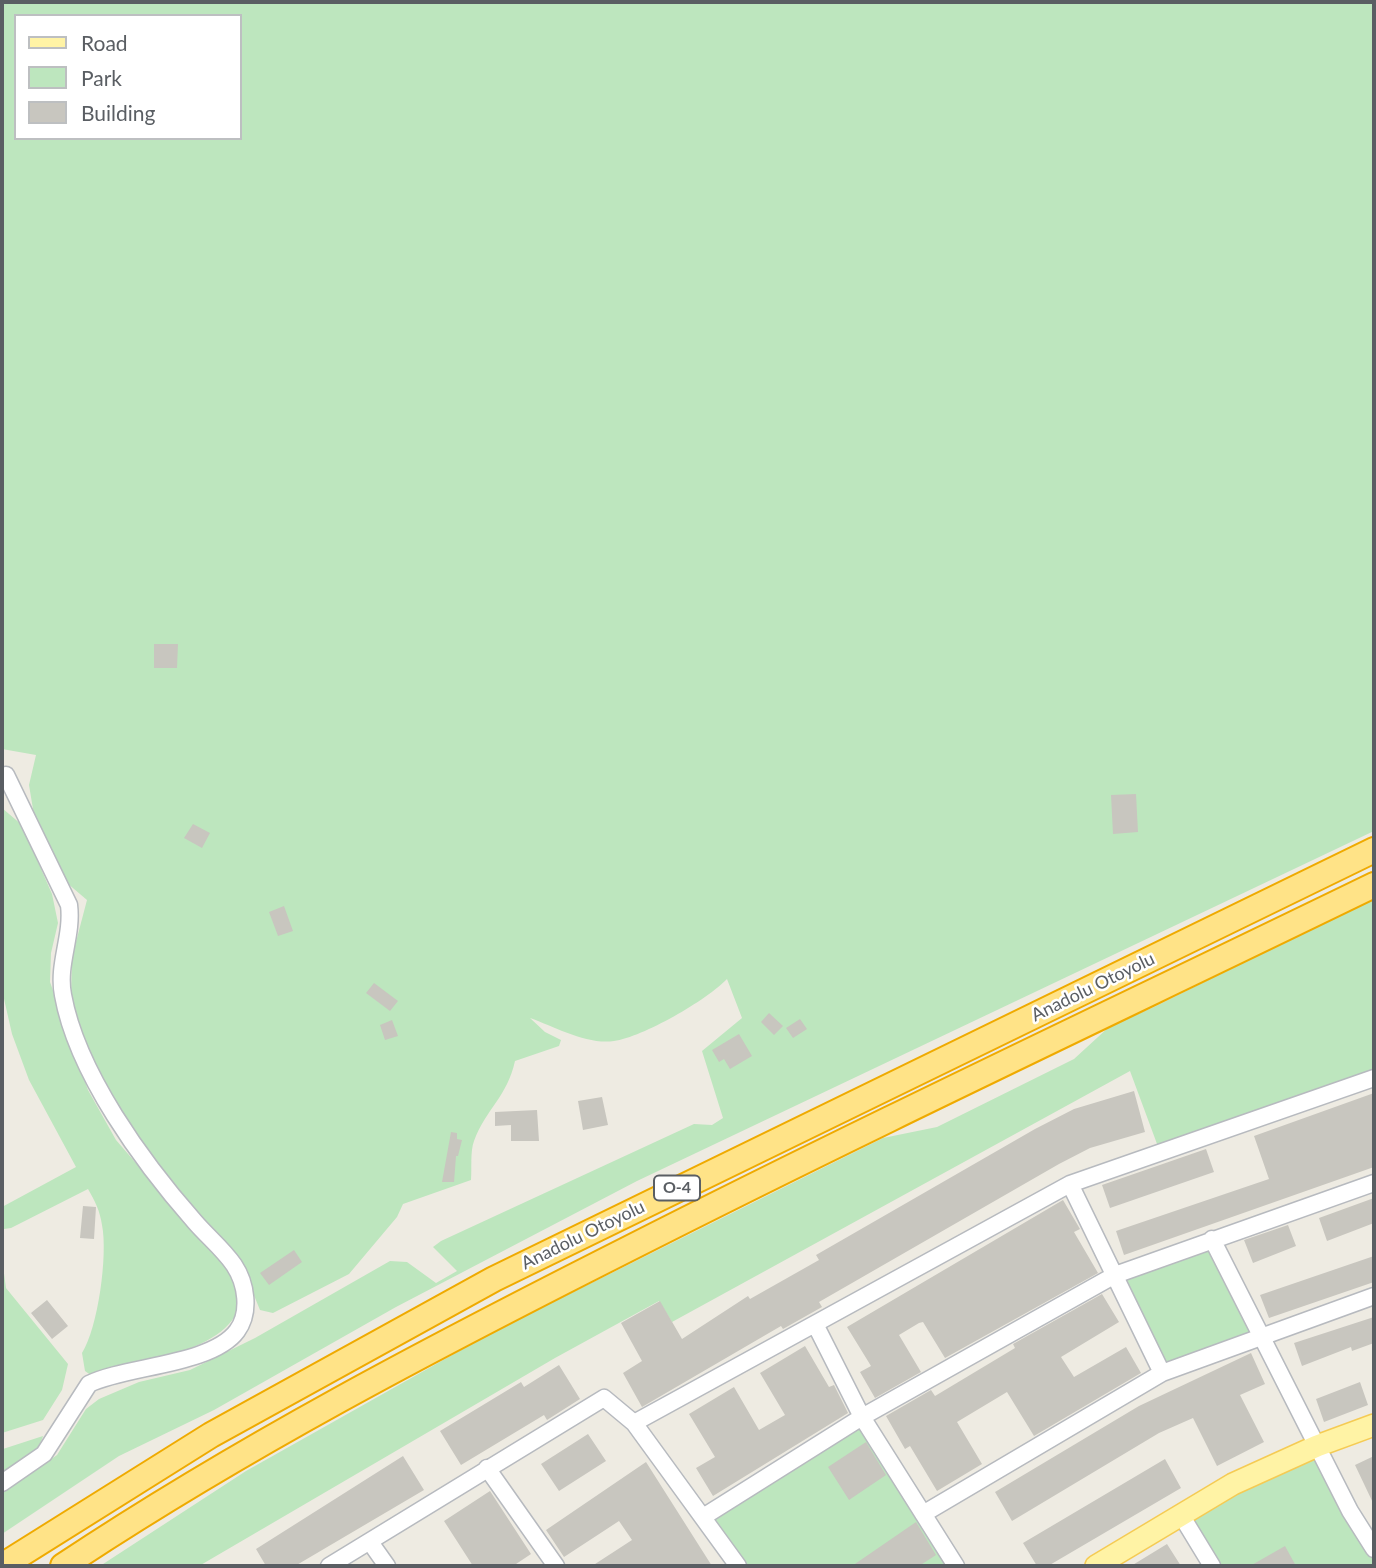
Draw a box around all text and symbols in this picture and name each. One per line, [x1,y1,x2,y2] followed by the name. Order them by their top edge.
[14,14,242,140] legend
[81,30,128,55] text: Road
[81,65,122,90] text: Park
[81,100,156,125] text: Building
[1028,948,1158,1026] street label: Anadolu Otoyolu
[654,1176,700,1200] road number: O-4
[518,1196,648,1274] street label: Anadolu Otoyolu

